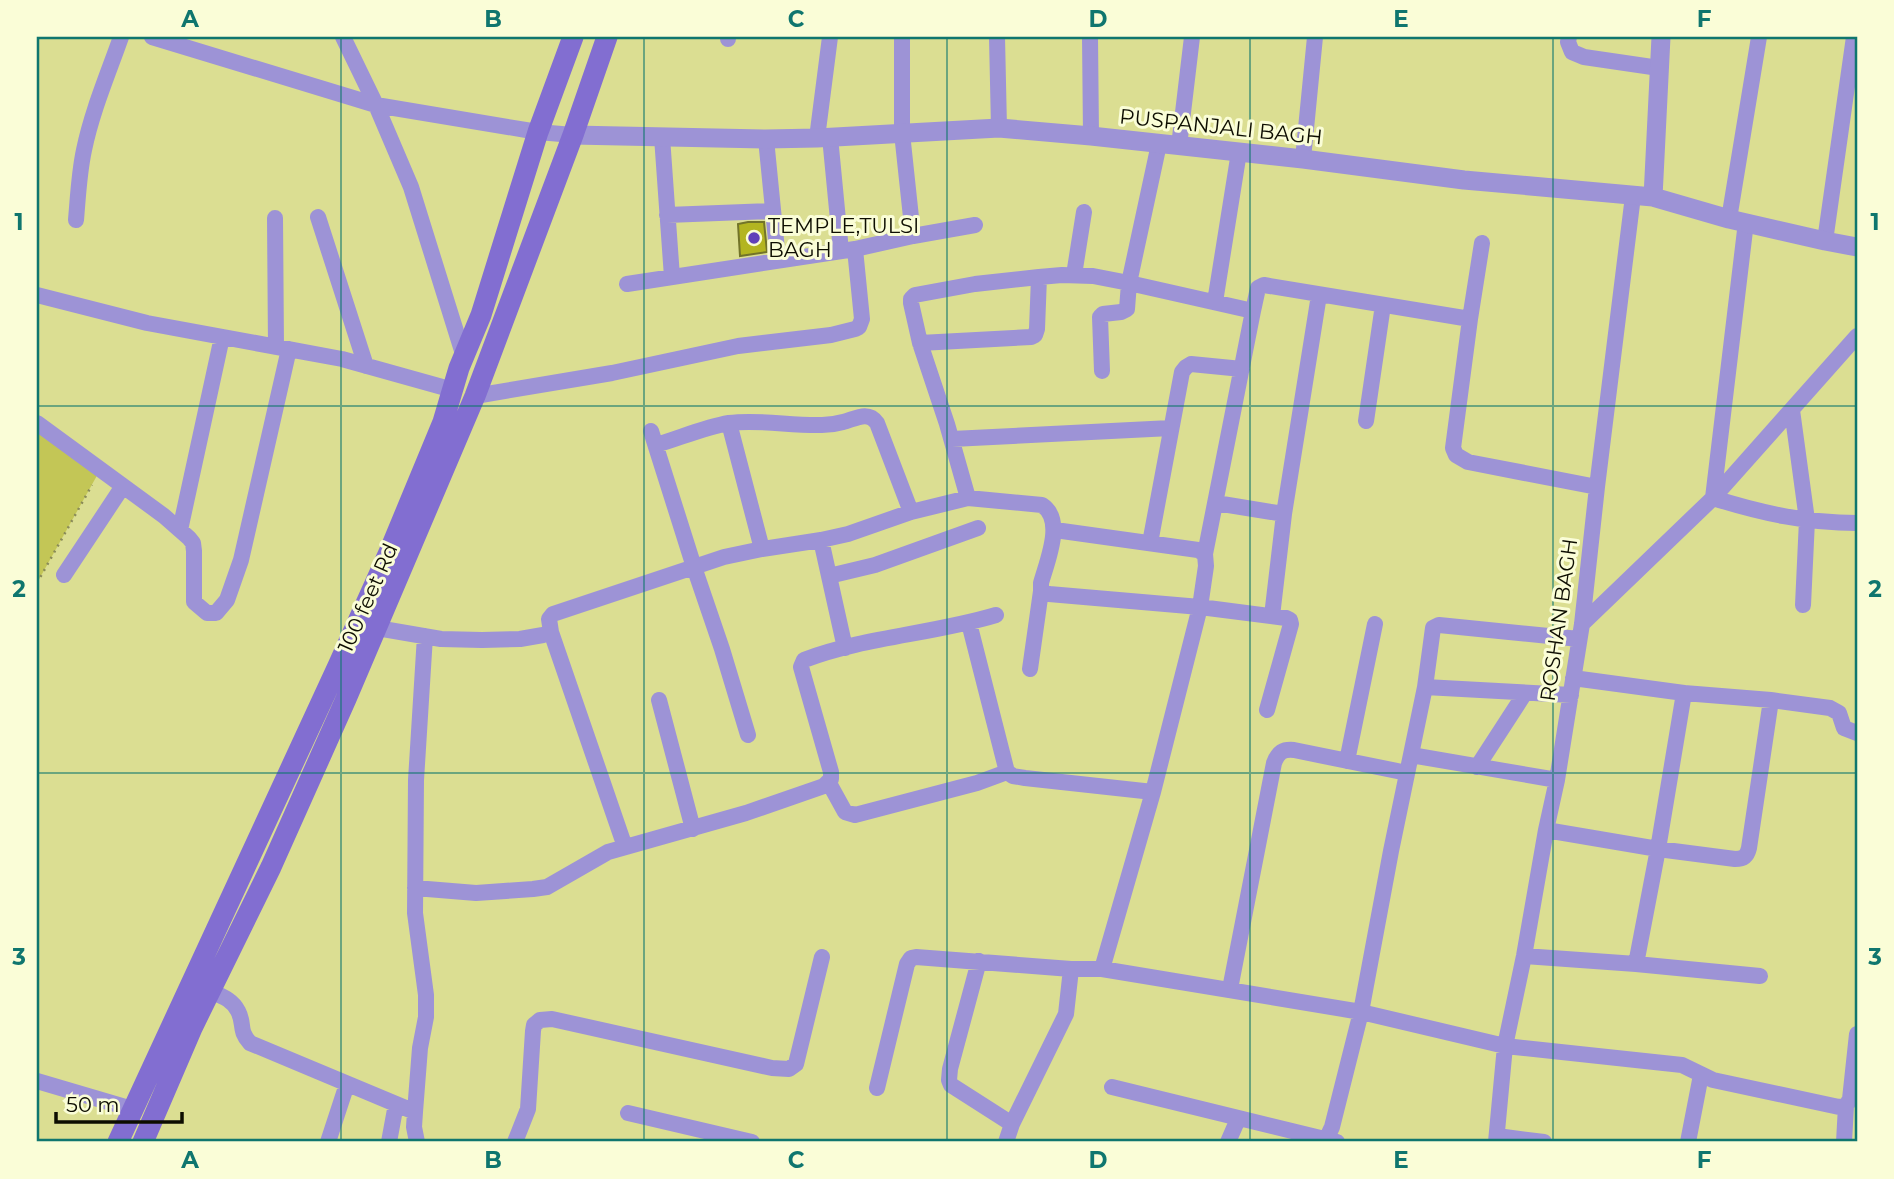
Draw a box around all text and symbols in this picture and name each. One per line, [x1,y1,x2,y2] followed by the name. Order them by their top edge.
[180,5,199,33] text: A
[484,5,502,33] text: B
[788,5,805,33] text: C
[1089,5,1108,33] text: D
[1393,5,1409,33] text: E
[1697,5,1712,33] text: F
[1118,103,1324,150] street label: PUSPANJALI BAGH
[14,208,24,236] text: 1
[1870,208,1880,236] text: 1
[768,213,919,262] place label: TEMPLE,TULSI BAGH
[746,230,762,246] marker: TEMPLE,TULSI BAGH
[1535,537,1582,703] street label: ROSHAN BAGH
[332,539,403,656] street label: 100 feet Rd
[12,575,26,603] text: 2
[1868,575,1882,603] text: 2
[11,943,26,971] text: 3
[1867,943,1882,971] text: 3
[56,1081,182,1125] scale bar
[66,1092,120,1117] text: 50 m
[180,1146,199,1174] text: A
[484,1146,502,1174] text: B
[788,1146,805,1174] text: C
[1089,1146,1108,1174] text: D
[1393,1146,1409,1174] text: E
[1697,1146,1712,1174] text: F

